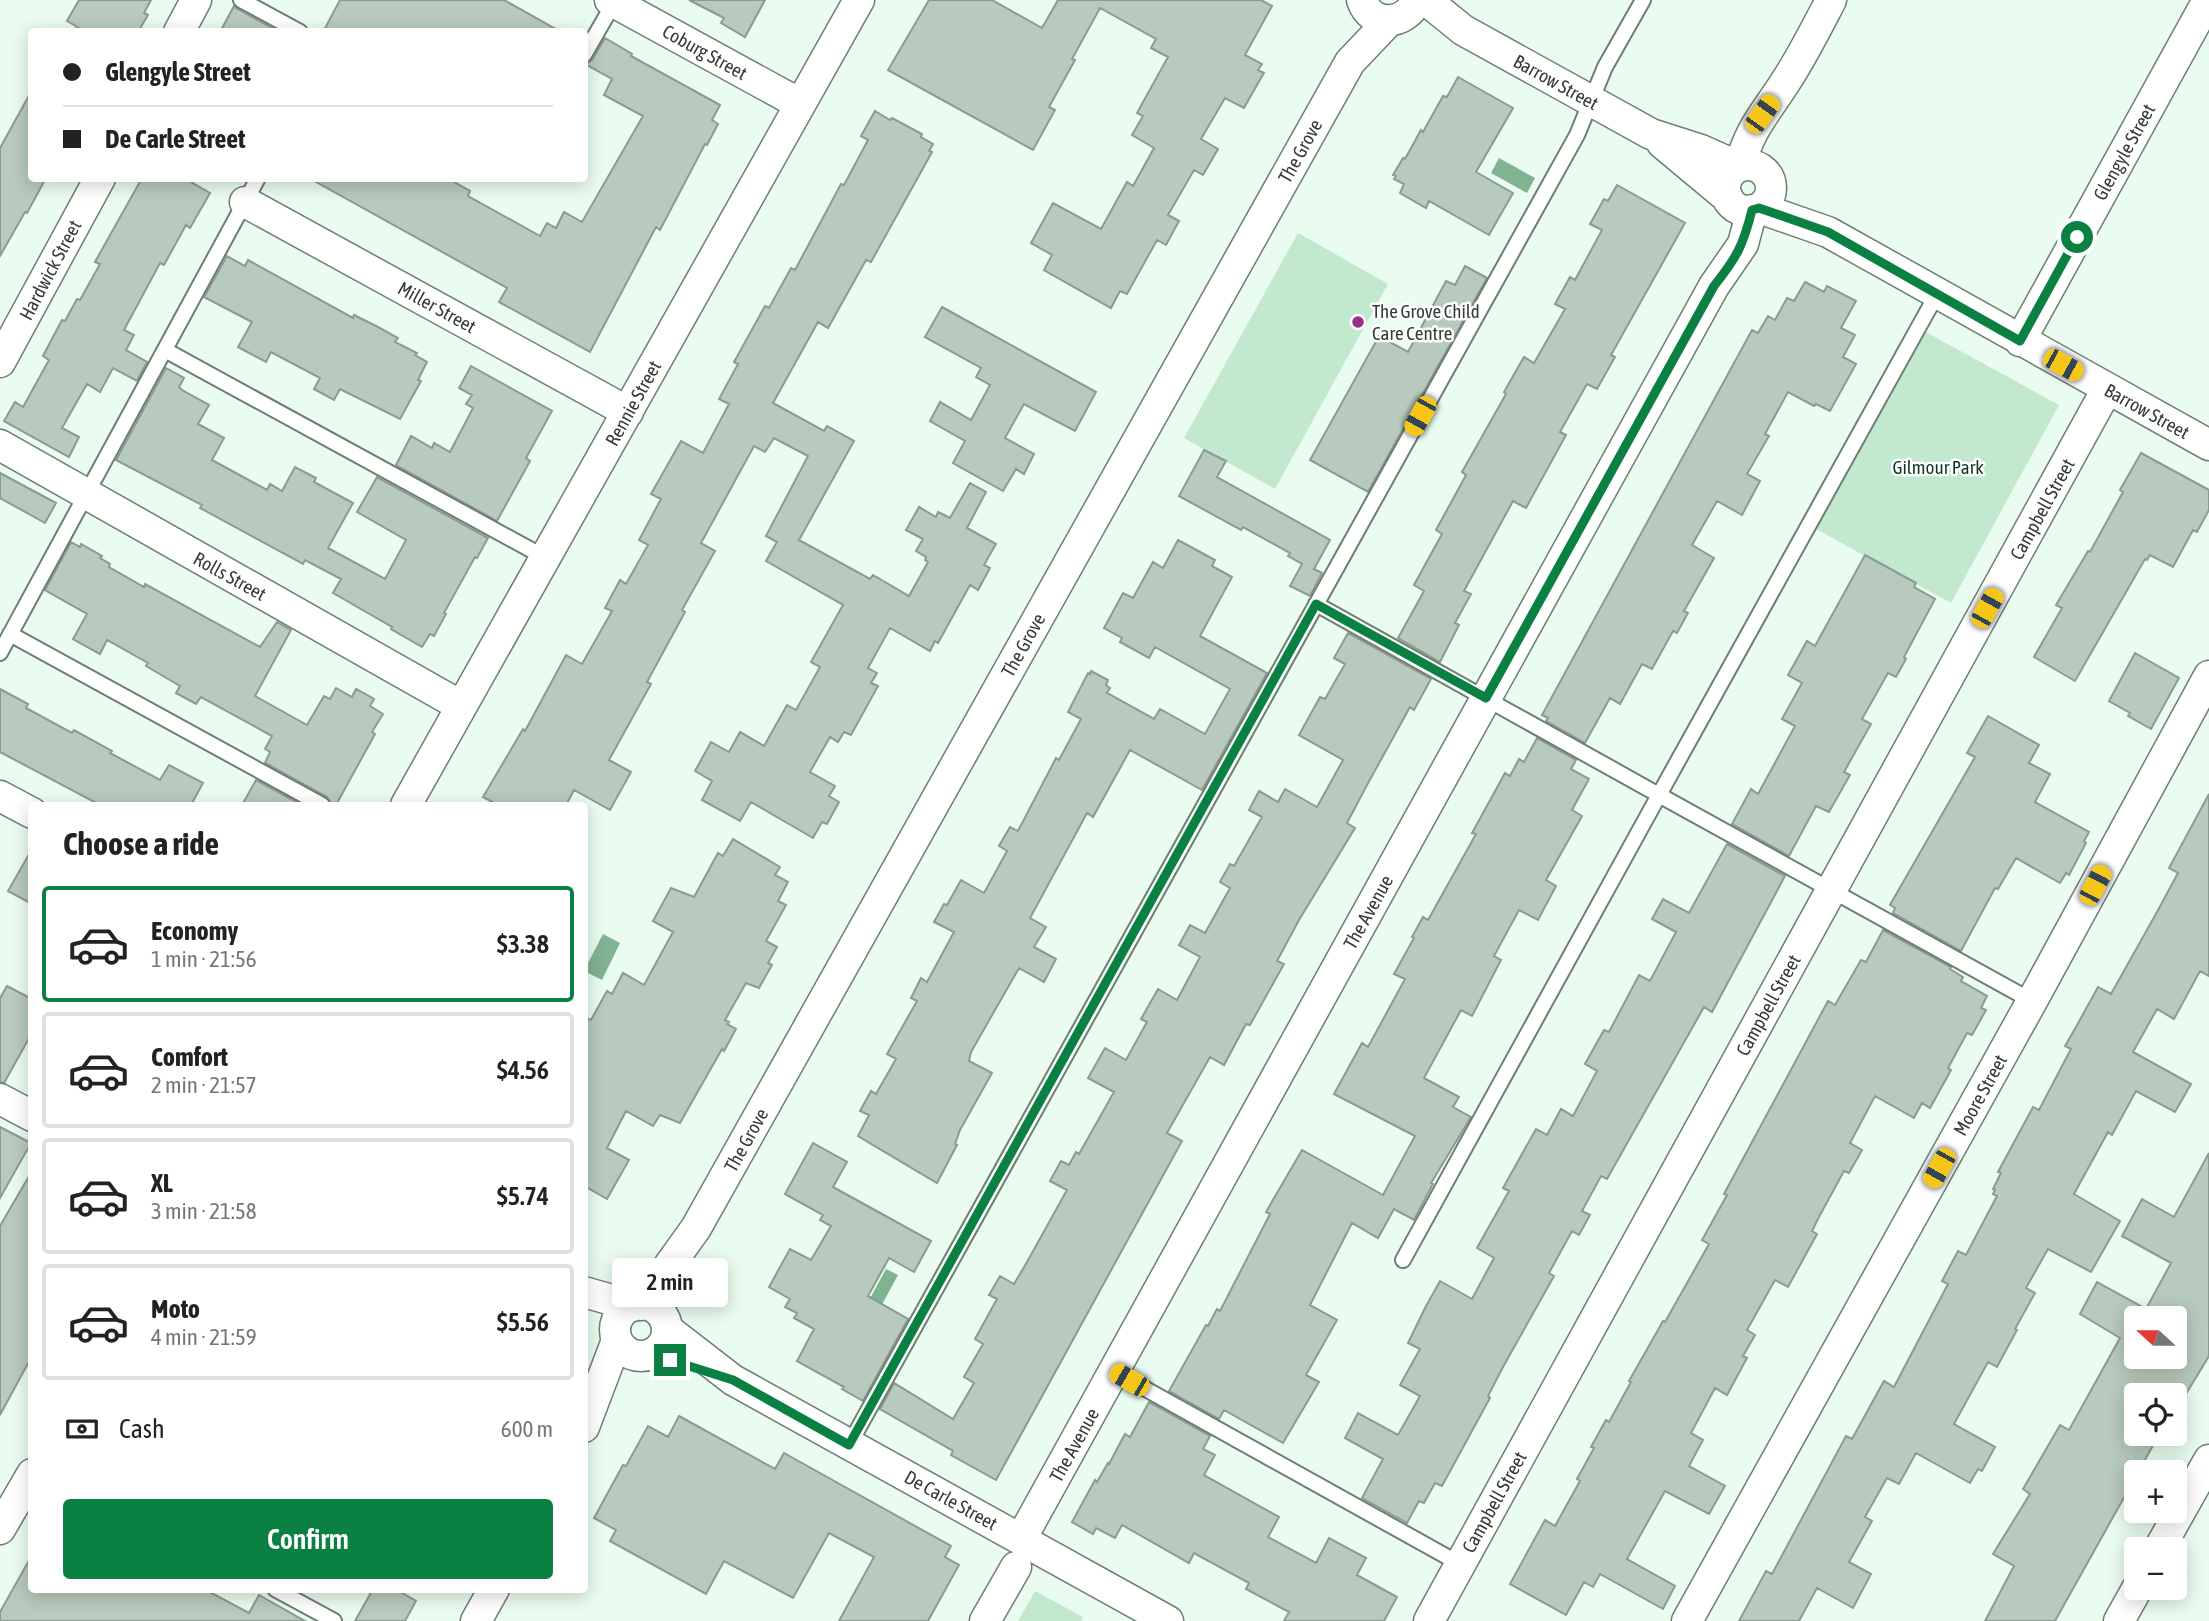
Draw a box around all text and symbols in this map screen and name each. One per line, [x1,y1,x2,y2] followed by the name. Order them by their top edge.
[659,20,751,84] street label: Coburg Street
[1510,50,1602,114] street label: Barrow Street
[105,57,251,87] text: Glengyle Street
[1742,91,1783,137] car
[2089,100,2159,204] street label: Glengyle Street
[1274,115,1326,187] street label: The Grove
[105,124,245,154] text: De Carle Street
[14,216,86,324] street label: Hardwick Street
[2061,221,2093,253] route start
[394,277,480,337] street label: Miller Street
[1372,300,1480,344] place label: The Grove Child Care Centre
[1350,314,1366,330] marker: The Grove Child Care Centre
[2040,346,2087,384] car
[601,357,665,449] street label: Rennie Street
[2101,379,2193,443] street label: Barrow Street
[1401,393,1440,439] car
[2005,455,2079,563] street label: Campbell Street
[1892,456,1984,478] park label: Gilmour Park
[190,547,270,605] street label: Rolls Street
[1968,585,2007,631] car
[997,609,1049,681] street label: The Grove
[63,825,219,862] text: Choose a ride
[2076,862,2115,908] car
[1339,871,1397,953] street label: The Avenue
[67,913,130,976] icon: car
[151,916,238,946] text: Economy
[497,929,549,959] text: $3.38
[151,946,257,972] text: 1 min · 21:56
[1731,951,1805,1059] street label: Campbell Street
[67,1039,130,1102] icon: car
[151,1042,228,1072] text: Comfort
[1949,1051,2011,1139] street label: Moore Street
[497,1055,549,1085] text: $4.56
[151,1072,257,1098] text: 2 min · 21:57
[720,1104,772,1176] street label: The Grove
[1920,1145,1959,1191] car
[67,1165,130,1228] icon: car
[151,1168,173,1198] text: XL
[497,1181,549,1211] text: $5.74
[151,1198,257,1224] text: 3 min · 21:58
[612,1258,728,1308] callout: 2 min
[647,1269,693,1295] text: 2 min
[67,1291,130,1354] icon: car
[151,1294,200,1324] text: Moto
[2124,1306,2188,1368] north arrow
[2124,1306,2187,1600] map controls
[497,1307,549,1337] text: $5.56
[151,1324,257,1350] text: 4 min · 21:59
[654,1344,686,1376] route end
[1106,1360,1153,1400] car
[2124,1383,2187,1446] button: locate
[1045,1404,1103,1486] street label: The Avenue
[63,1410,101,1448] icon: cash
[119,1414,165,1444] text: Cash
[501,1416,553,1442] text: 600 m
[1457,1448,1531,1556] street label: Campbell Street
[2124,1460,2187,1523] button: +
[901,1466,1001,1534] street label: De Carle Street
[63,1499,553,1579] button: Confirm
[2124,1537,2187,1600] button: −

